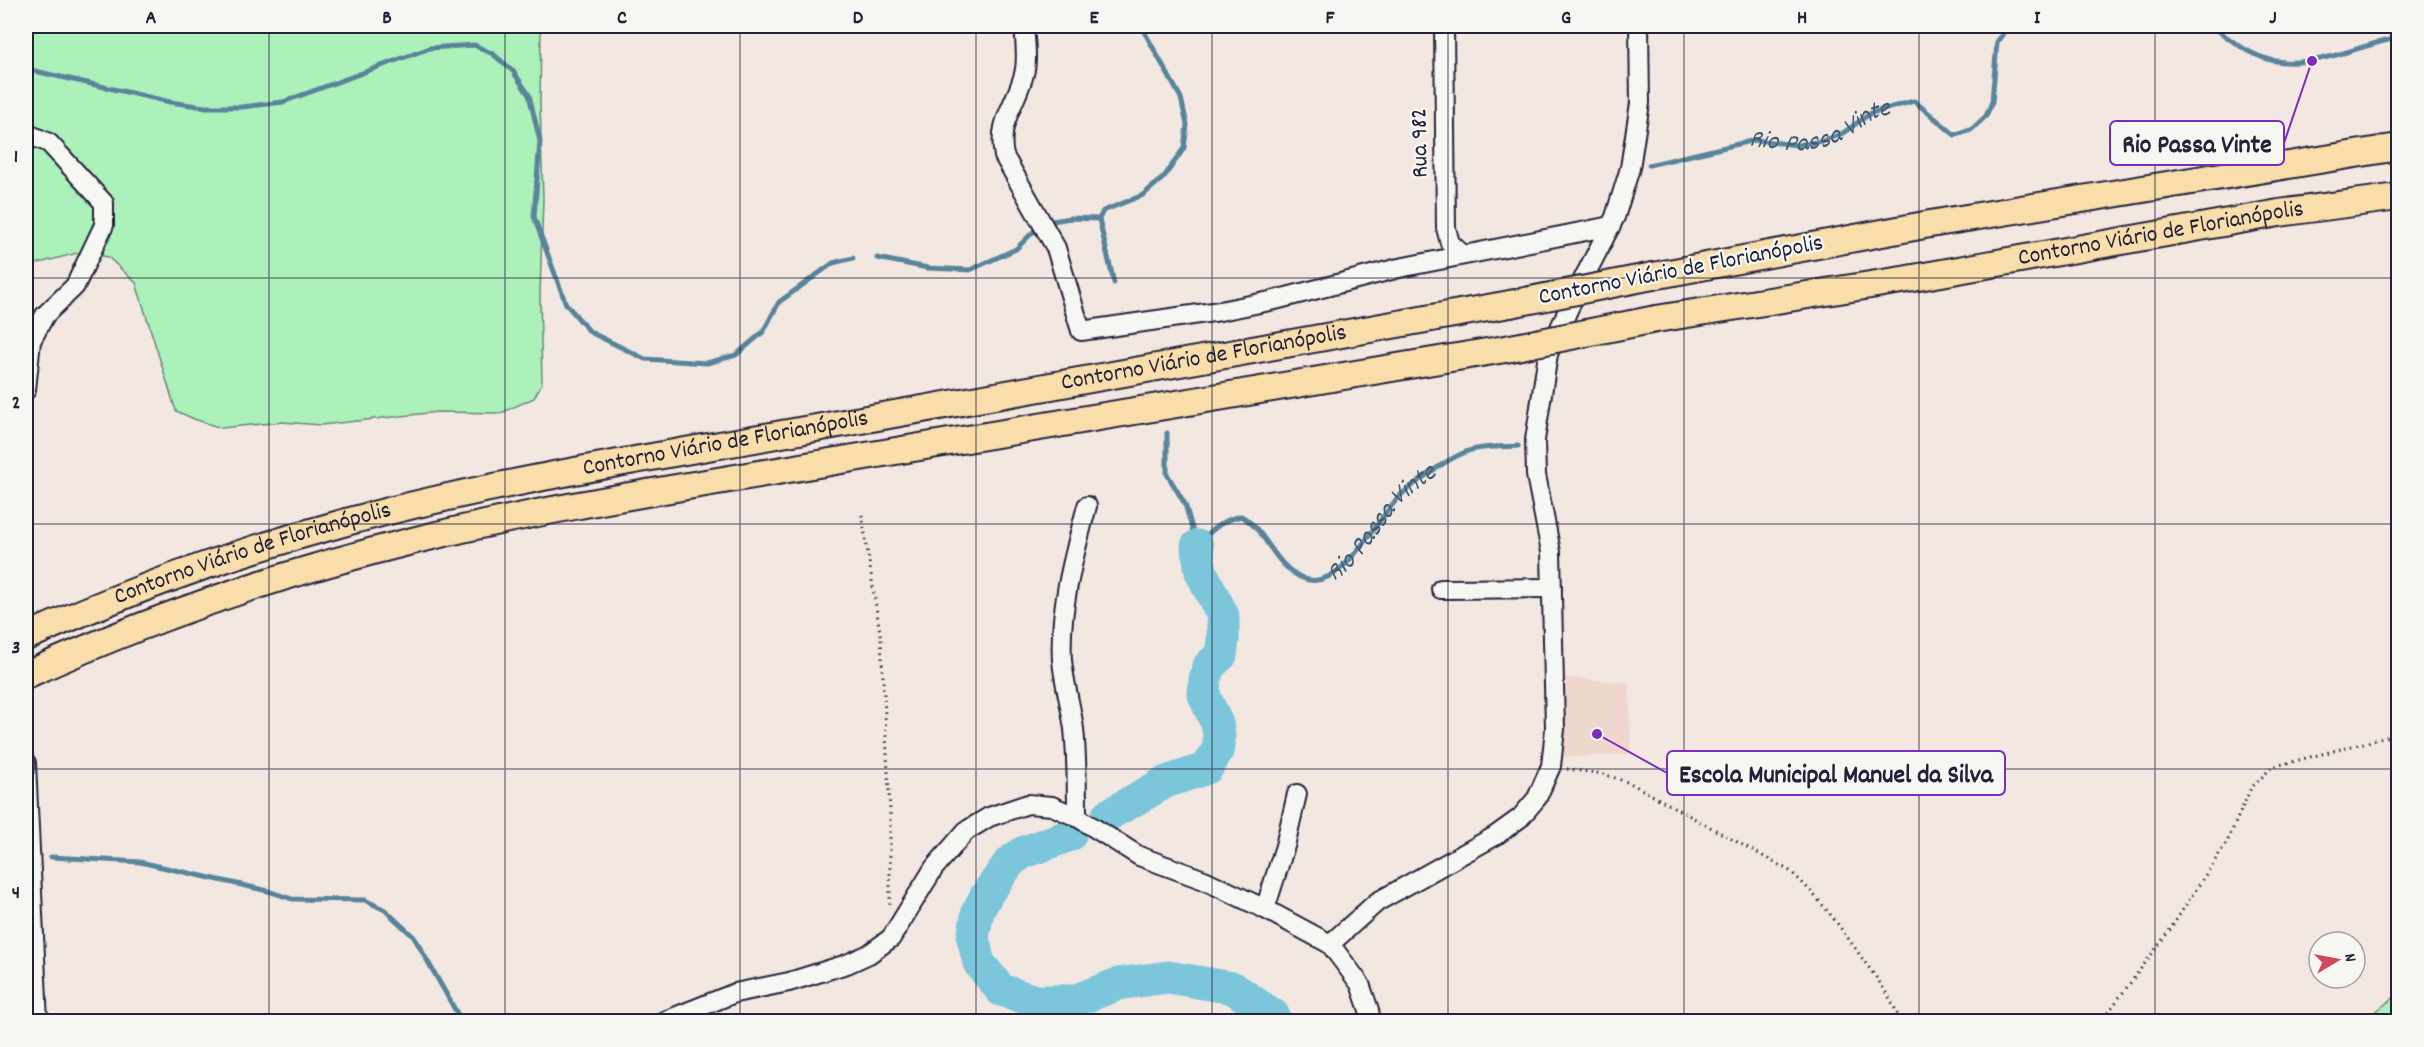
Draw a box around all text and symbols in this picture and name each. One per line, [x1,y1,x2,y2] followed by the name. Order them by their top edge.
[146,5,157,33] text: A
[382,5,392,33] text: B
[617,5,627,33] text: C
[853,5,864,33] text: D
[1089,5,1099,33] text: E
[1326,5,1336,33] text: F
[1561,5,1571,33] text: G
[1797,5,1807,33] text: H
[2034,5,2041,33] text: I
[2269,5,2277,33] text: J
[1747,90,1896,164] water label: Rio Passa Vinte
[1403,108,1439,178] street label: Rua 982
[2110,121,2284,165] callout: Rio Passa Vinte
[2122,128,2272,165] text: Rio Passa Vinte
[14,144,18,172] text: 1
[2015,193,2306,276] street label: Contorno Viário de Florianópolis
[1536,227,1826,315] street label: Contorno Viário de Florianópolis
[1058,316,1349,401] street label: Contorno Viário de Florianópolis
[12,390,20,418] text: 2
[580,402,871,486] street label: Contorno Viário de Florianópolis
[1320,454,1446,591] water label: Rio Passa Vinte
[109,494,395,615] street label: Contorno Viário de Florianópolis
[12,635,20,663] text: 3
[1667,751,2005,795] callout: Escola Municipal Manuel da Silva
[1679,758,1994,795] text: Escola Municipal Manuel da Silva
[12,880,20,908] text: 4
[2307,930,2367,990] north arrow
[2337,952,2361,964] text: N

